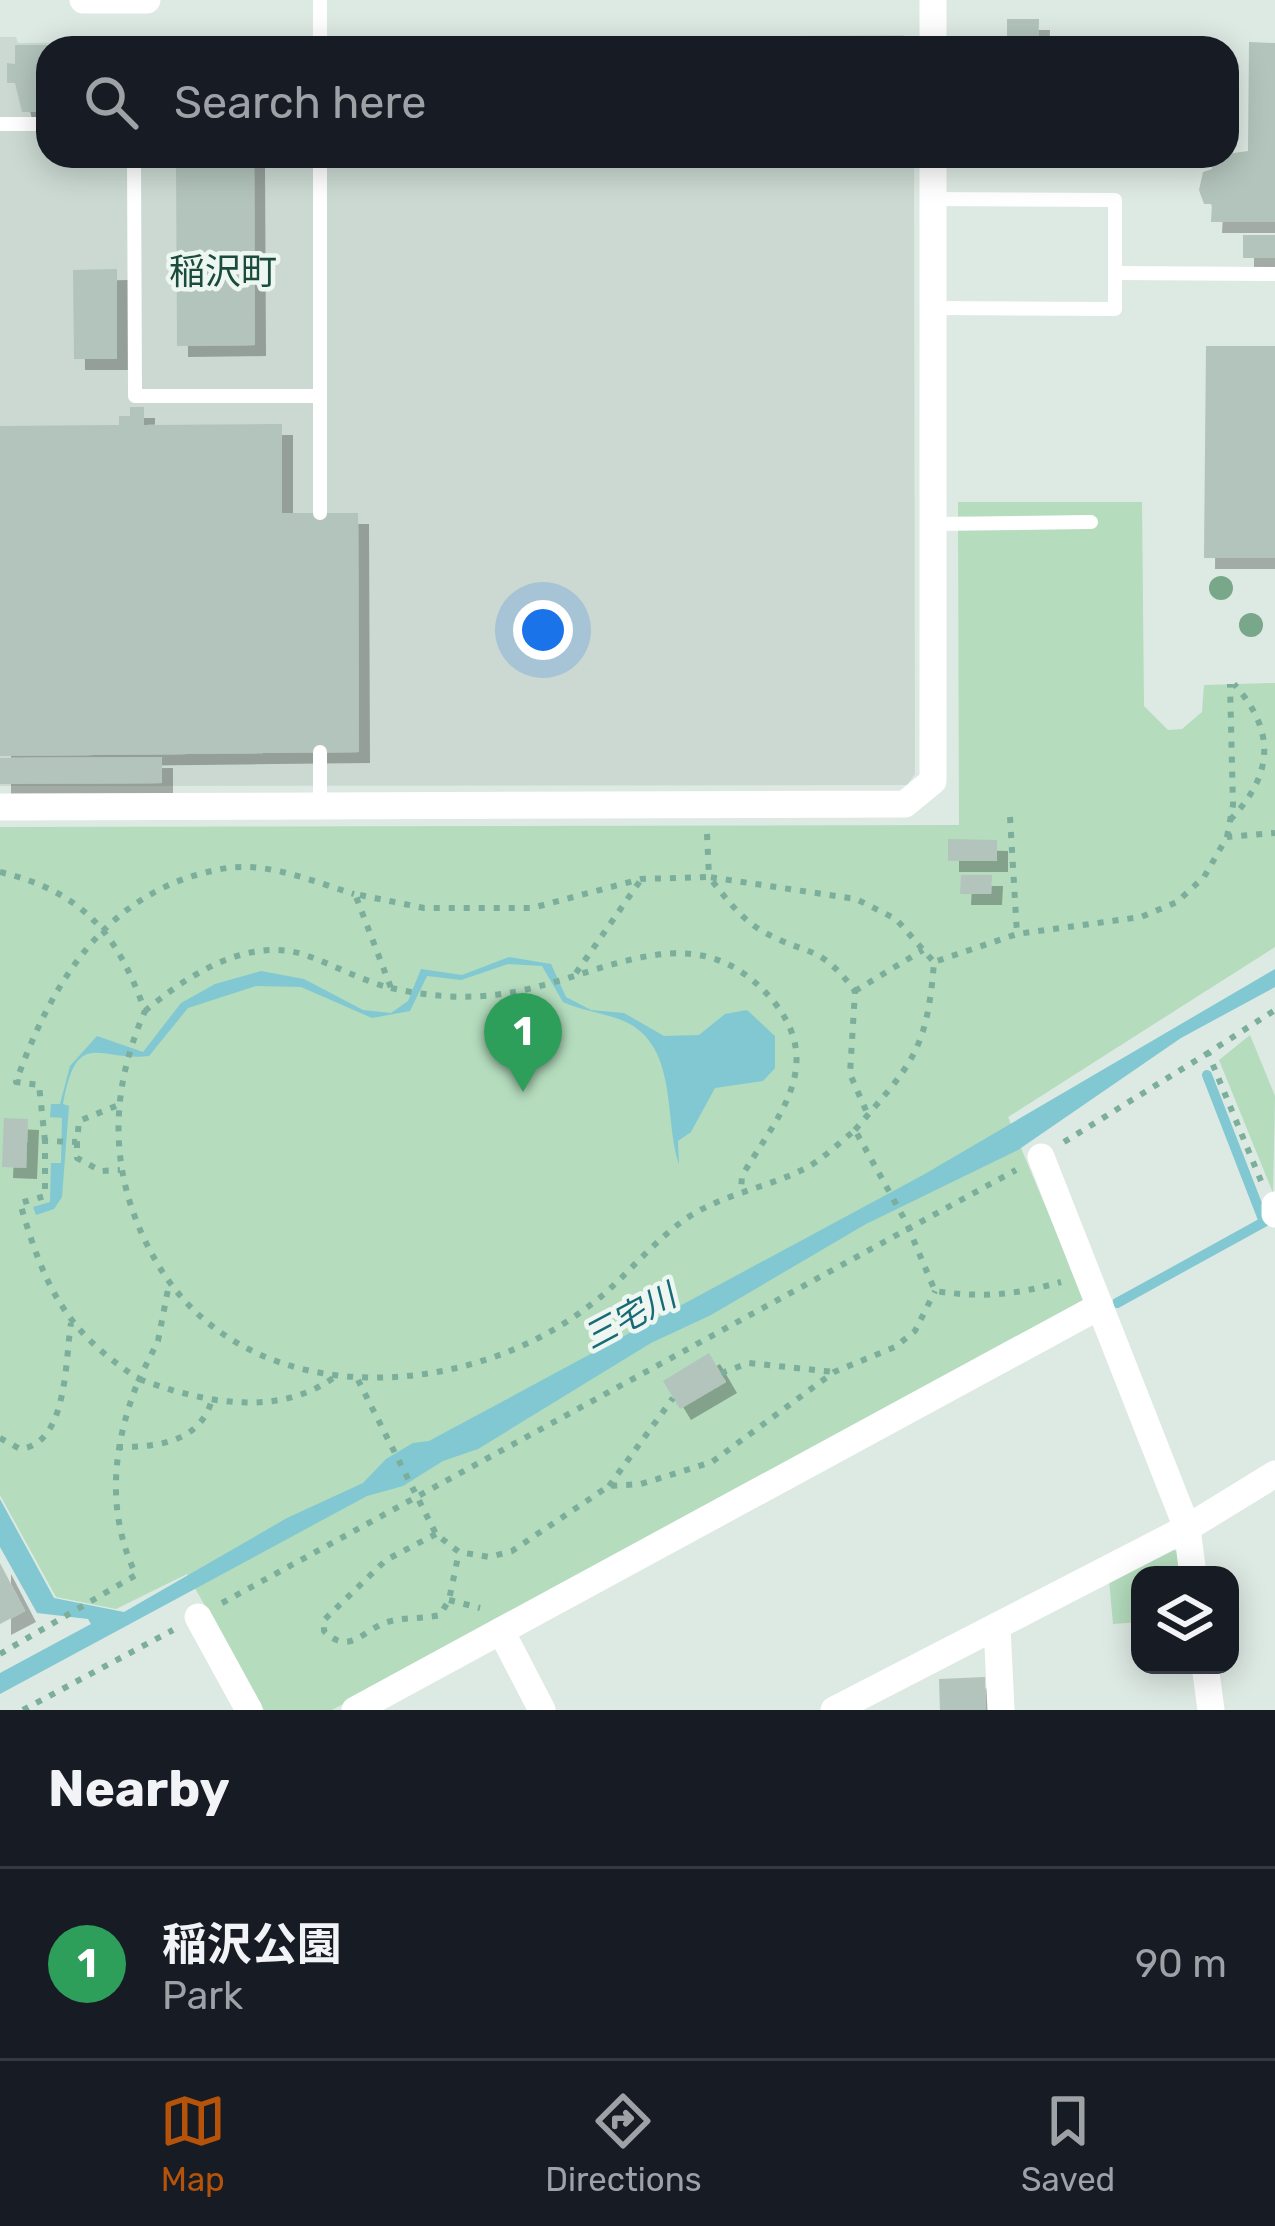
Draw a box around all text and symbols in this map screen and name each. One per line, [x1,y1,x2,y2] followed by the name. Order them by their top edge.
[36,36,1239,168] search box
[78,69,144,135] icon: search
[174,76,426,129] text: Search here
[169,250,277,293] district label: 稲沢町
[513,600,573,660] your location
[484,993,562,1092] pin: 1
[576,1275,685,1357] water label: 三宅川
[1131,1566,1239,1674] map controls
[1131,1566,1239,1674] button: layers
[48,1758,230,1819] text: Nearby
[162,1918,342,1971] text: 稲沢公園
[77,1941,97,1987] text: 1
[1135,1941,1227,1987] text: 90 m
[162,1973,243,2019] text: Park
[160,2088,226,2199] tab: Map
[545,2088,702,2199] tab: Directions
[1021,2088,1115,2199] tab: Saved

